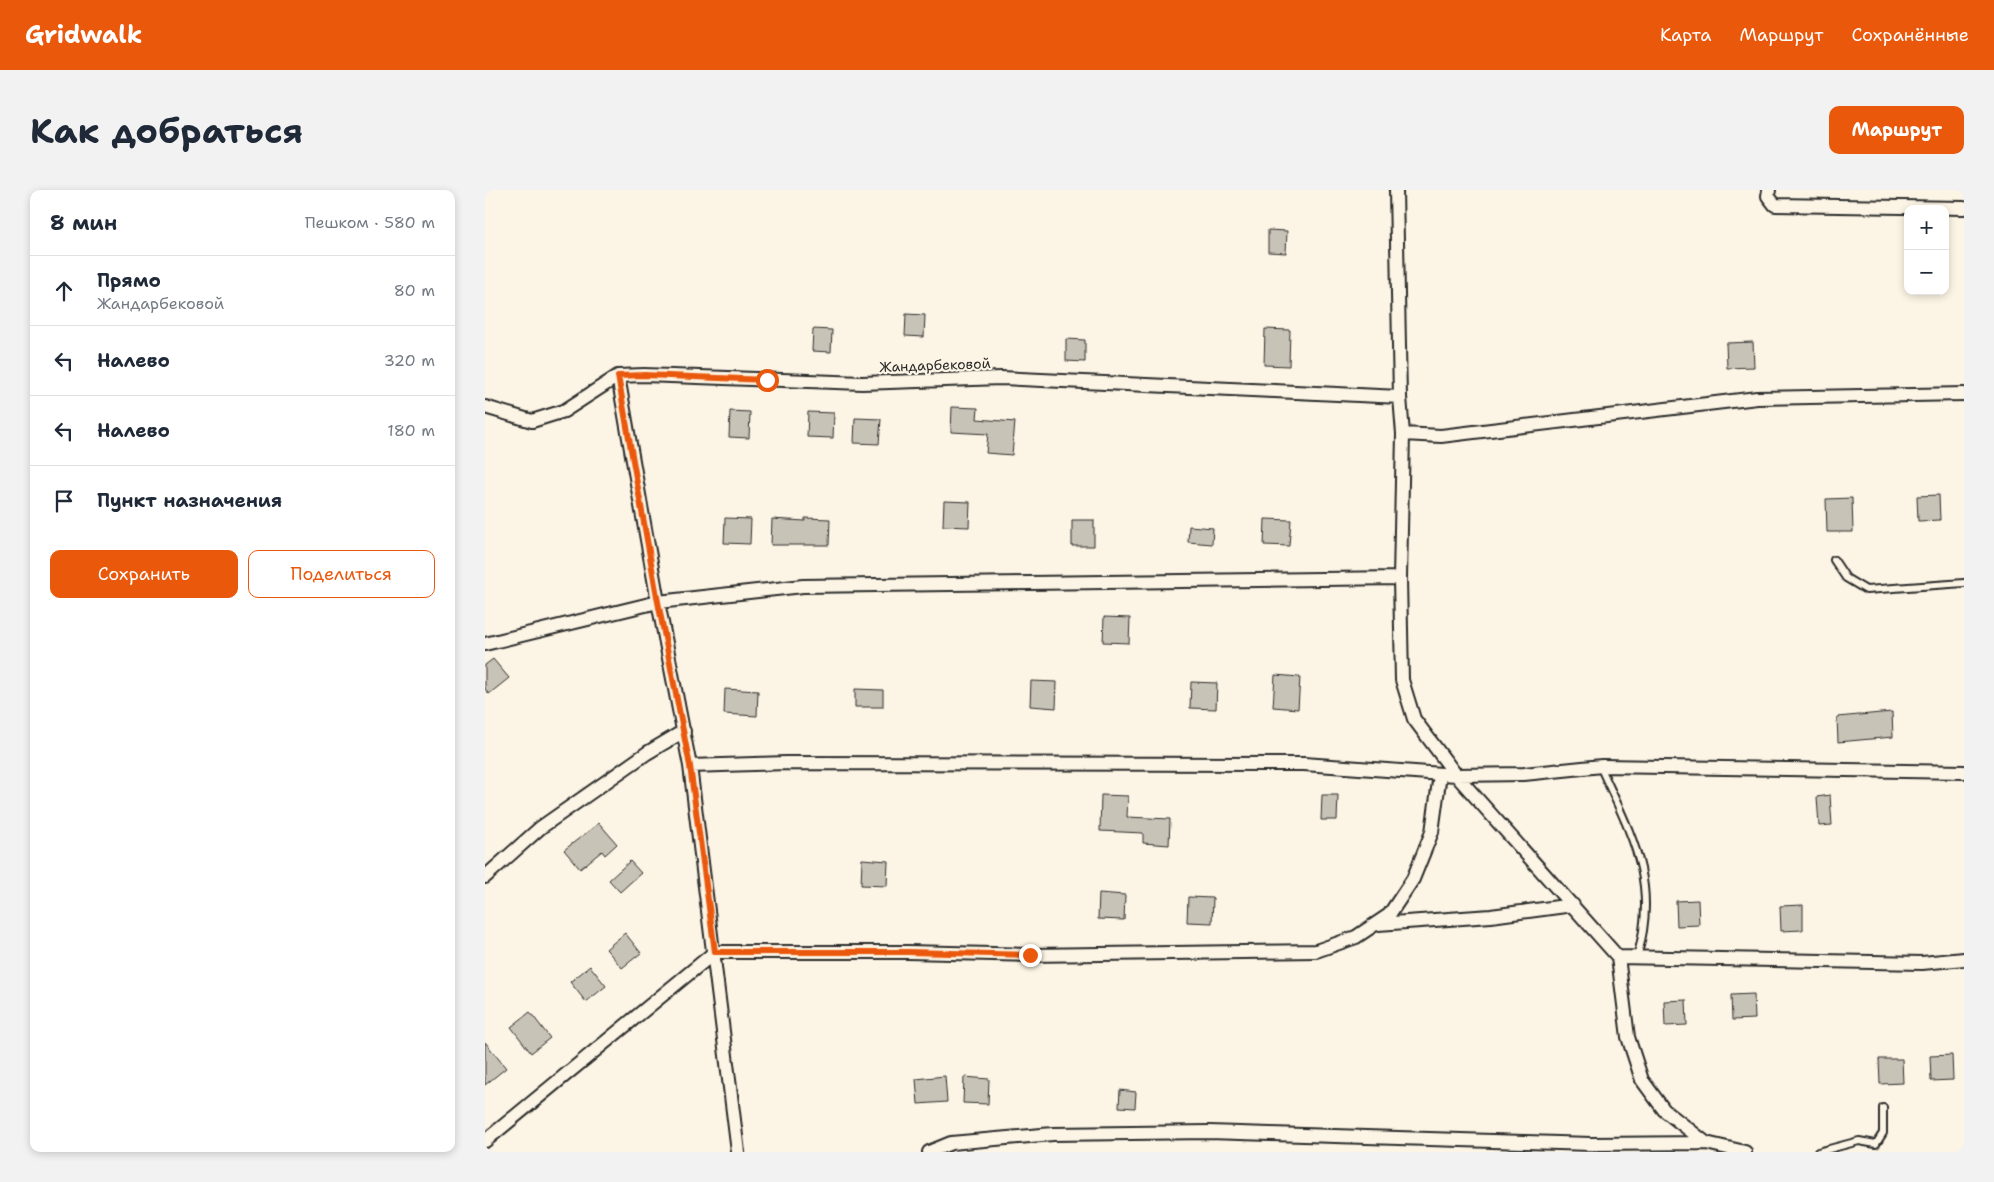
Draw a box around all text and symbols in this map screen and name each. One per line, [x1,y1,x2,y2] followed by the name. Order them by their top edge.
[25,19,142,51] text: Gridwalk
[1660,23,1711,47] text: Карта
[1739,23,1823,47] text: Маршрут
[1851,23,1969,47] text: Сохранённые
[1829,106,1964,154] button: Маршрут
[30,107,303,154] text: Как добраться
[1904,205,1949,295] map controls
[1904,205,1949,250] button: +
[50,209,117,237] text: 8 мин
[305,212,435,233] text: Пешком · 580 m
[1904,250,1949,295] button: −
[97,268,161,293] text: Прямо
[50,277,78,305] icon: ahead
[394,280,435,301] text: 80 m
[97,293,224,314] text: Жандарбековой
[50,347,78,375] icon: left
[97,348,170,373] text: Налево
[384,350,435,371] text: 320 m
[879,354,991,376] street label: Жандарбековой
[756,369,779,392] route start
[50,417,78,445] icon: left
[97,418,170,443] text: Налево
[387,420,435,441] text: 180 m
[50,487,78,515] icon: arrive
[97,488,282,513] text: Пункт назначения
[50,550,238,598] button: Сохранить
[248,550,435,598] button: Поделиться
[1019,944,1042,967] route end

